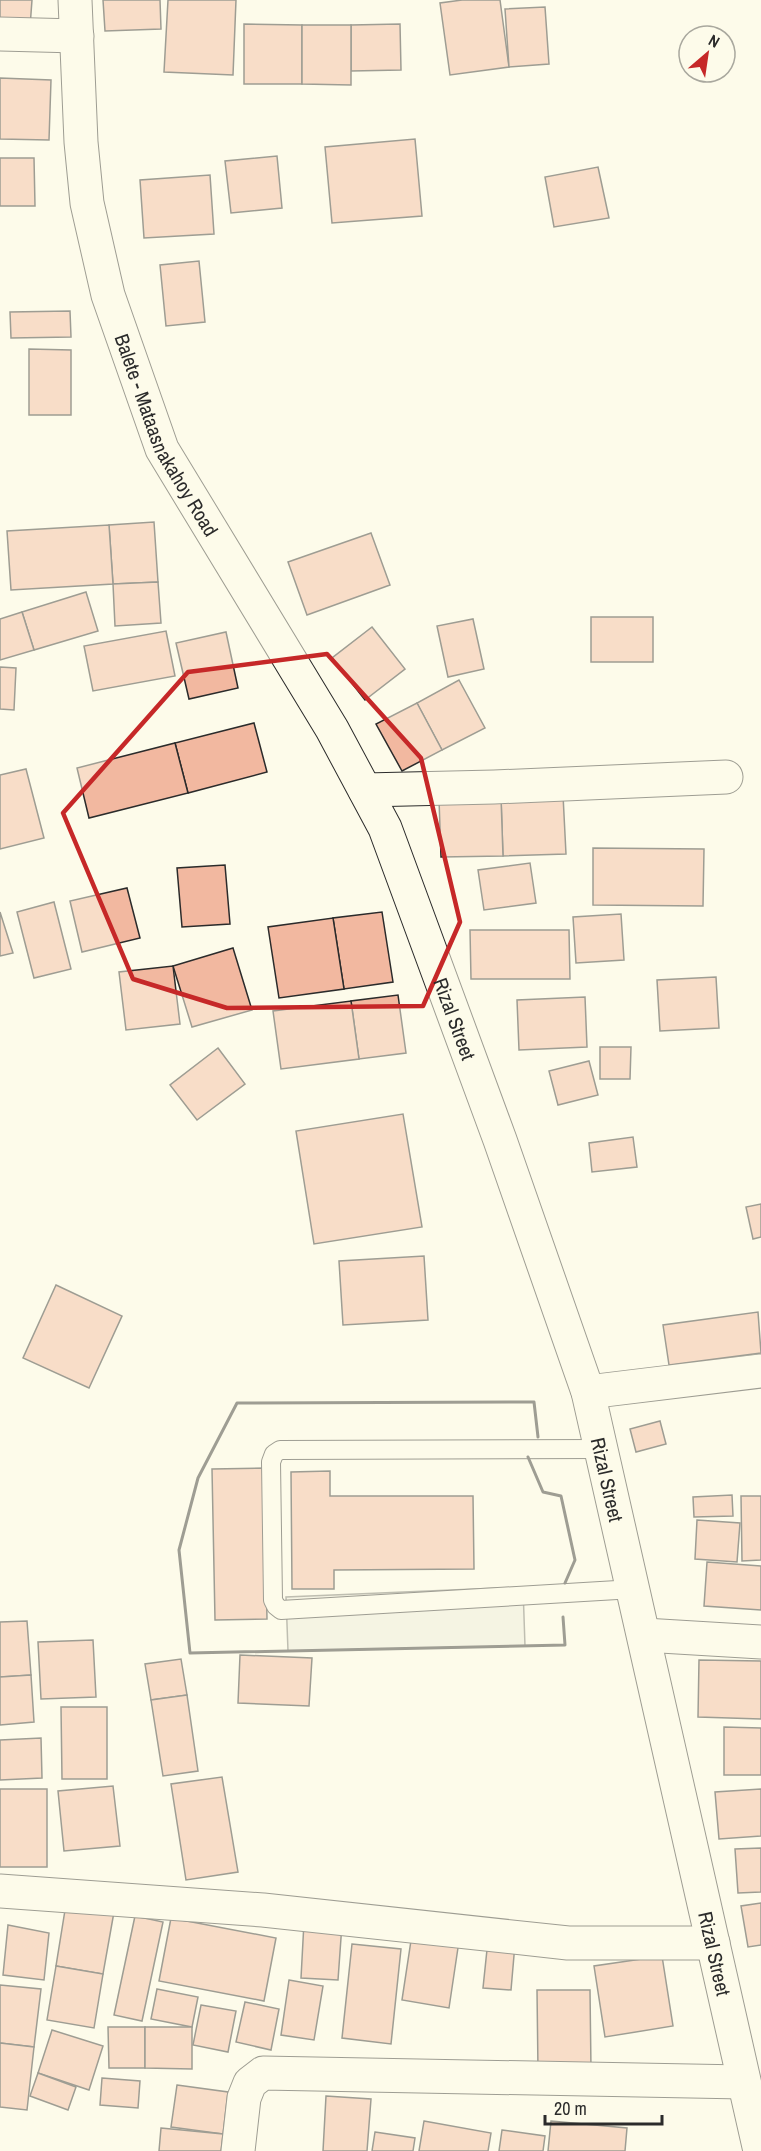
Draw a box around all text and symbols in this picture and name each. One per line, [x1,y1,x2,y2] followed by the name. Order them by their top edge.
[677,24,737,84] north arrow
[705,29,724,53] text: N
[109,330,225,541] street label: Balete - Mataasnakahoy Road
[428,974,483,1064] street label: Rizal Street
[585,1435,631,1525] street label: Rizal Street
[693,1909,738,1999] street label: Rizal Street
[545,2088,662,2126] scale bar
[554,2096,587,2121] text: 20 m

